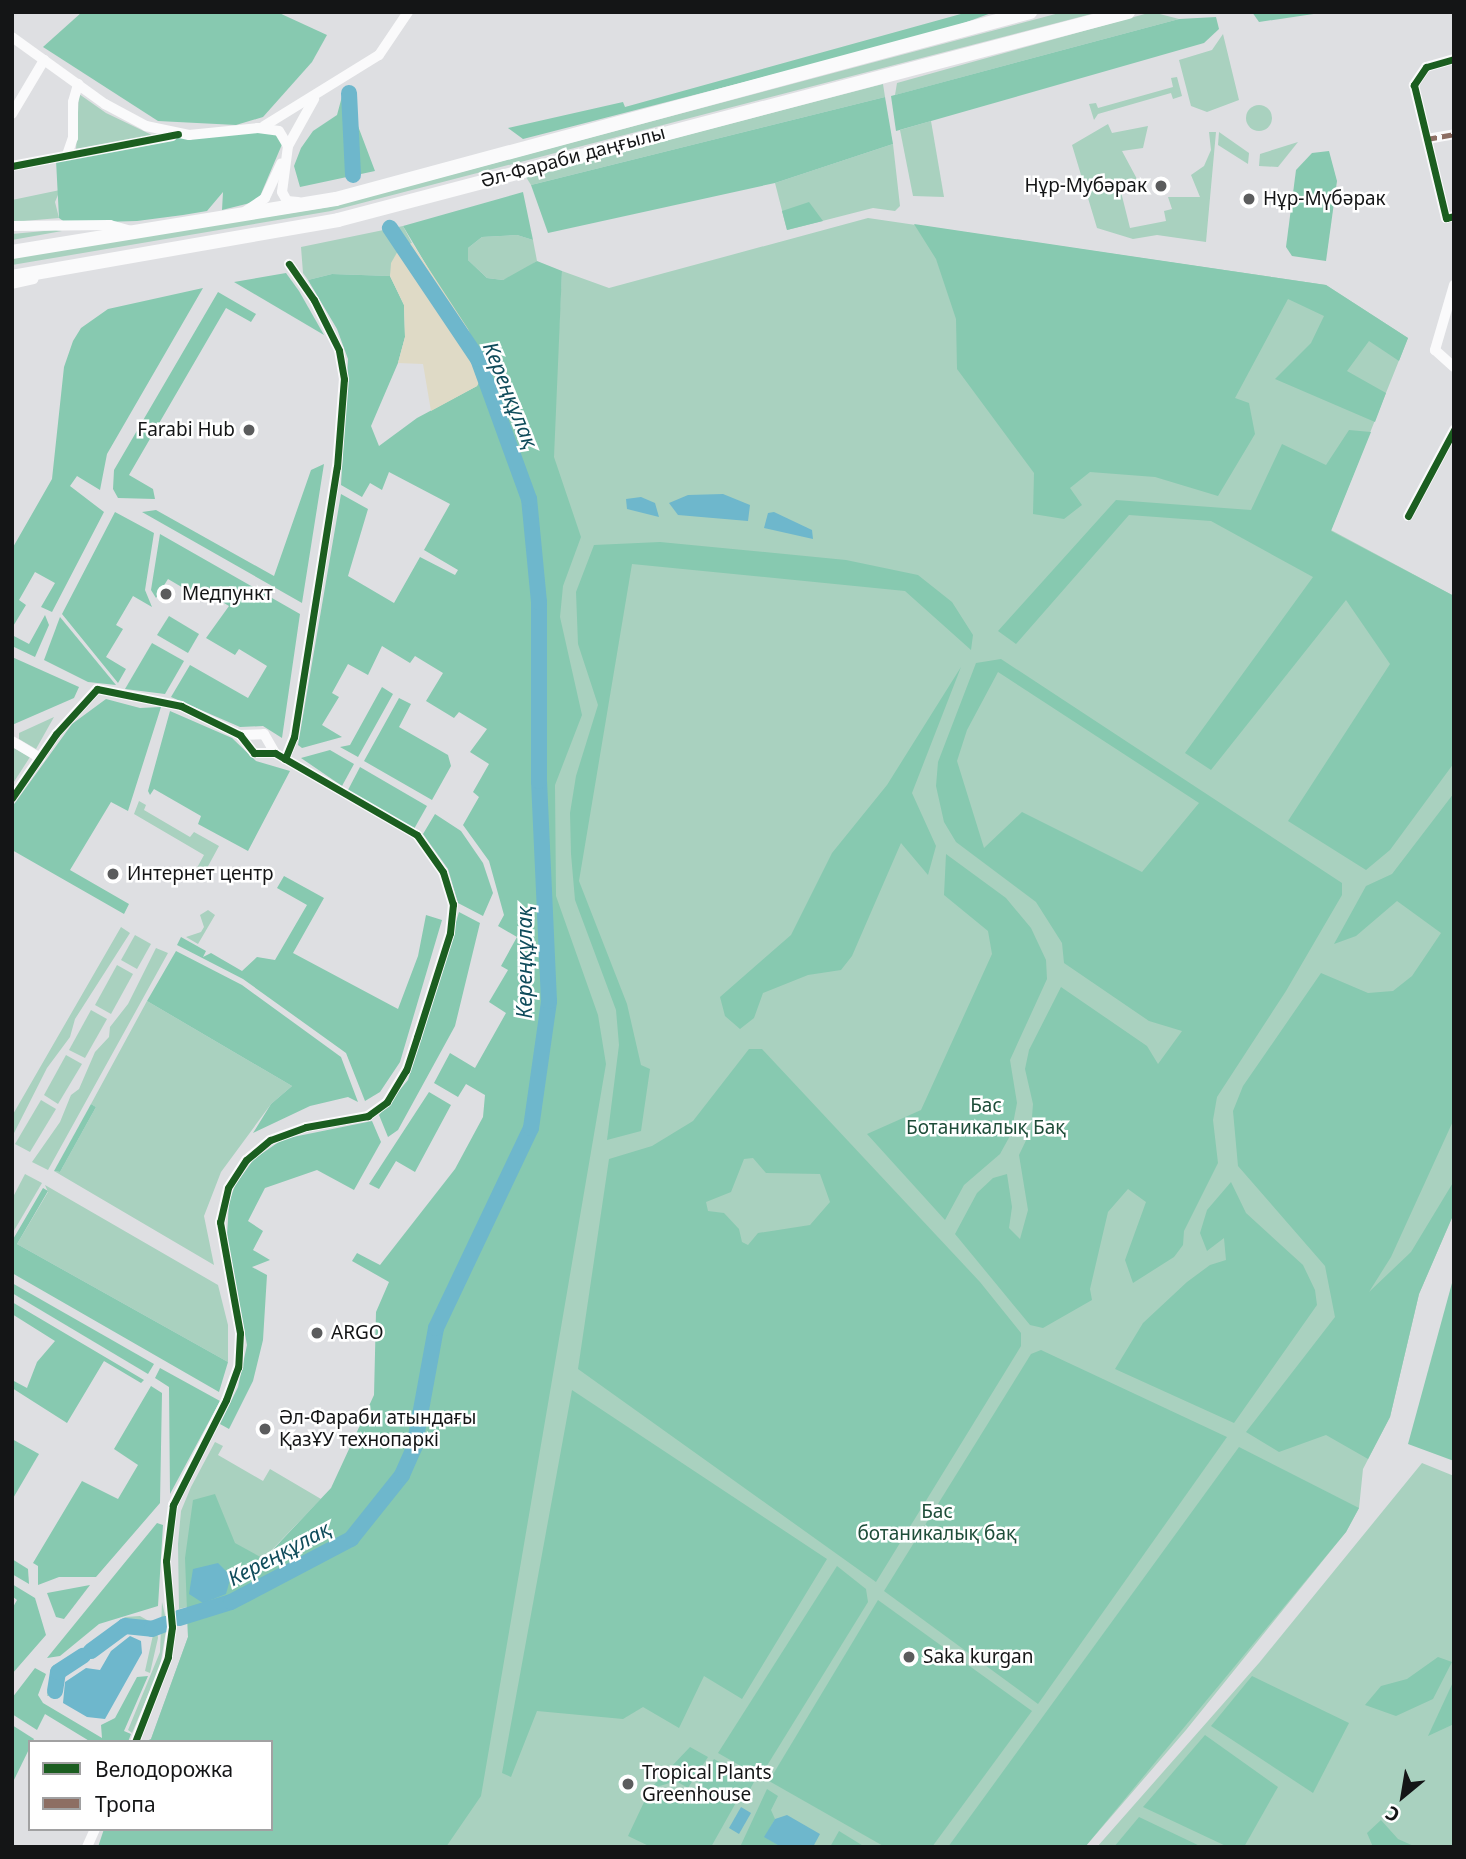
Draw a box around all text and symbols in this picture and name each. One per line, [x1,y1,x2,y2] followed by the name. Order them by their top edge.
[478,121,668,193] street label: Әл-Фараби даңғылы
[1024,175,1147,197] place label: Нұр-Мубәрак
[1153,178,1169,194] marker: Нұр-Мубәрак
[1263,188,1386,210] place label: Нұр-Мүбәрак
[1241,191,1257,207] marker: Нұр-Мүбәрак
[478,338,544,452] water label: Кереңқұлақ
[137,419,235,441] place label: Farabi Hub
[241,422,257,438] marker: Farabi Hub
[182,583,273,605] place label: Медпункт
[156,584,176,604] marker: Медпункт
[127,863,274,885] place label: Интернет центр
[105,866,121,882] marker: Интернет центр
[511,906,537,1018] water label: Кереңқұлақ
[906,1095,1066,1139] park label: Бас Ботаникалық Бақ
[331,1322,384,1344] place label: ARGO
[309,1325,325,1341] marker: ARGO
[279,1407,476,1451] place label: Әл-Фараби атындағы ҚазҰУ технопаркі
[257,1421,273,1437] marker: Әл-Фараби атындағы ҚазҰУ технопаркі
[857,1501,1017,1545] park label: Бас ботаникалық бақ
[223,1515,335,1591] water label: Кереңқұлақ
[923,1646,1033,1668] place label: Saka kurgan
[901,1649,917,1665] marker: Saka kurgan
[28,1740,273,1831] legend
[95,1755,233,1783] text: Велодорожка
[1368,1761,1438,1831] north arrow
[642,1762,772,1806] place label: Tropical Plants Greenhouse
[620,1776,636,1792] marker: Tropical Plants Greenhouse
[95,1790,156,1818] text: Тропа
[1381,1800,1404,1829] text: С

